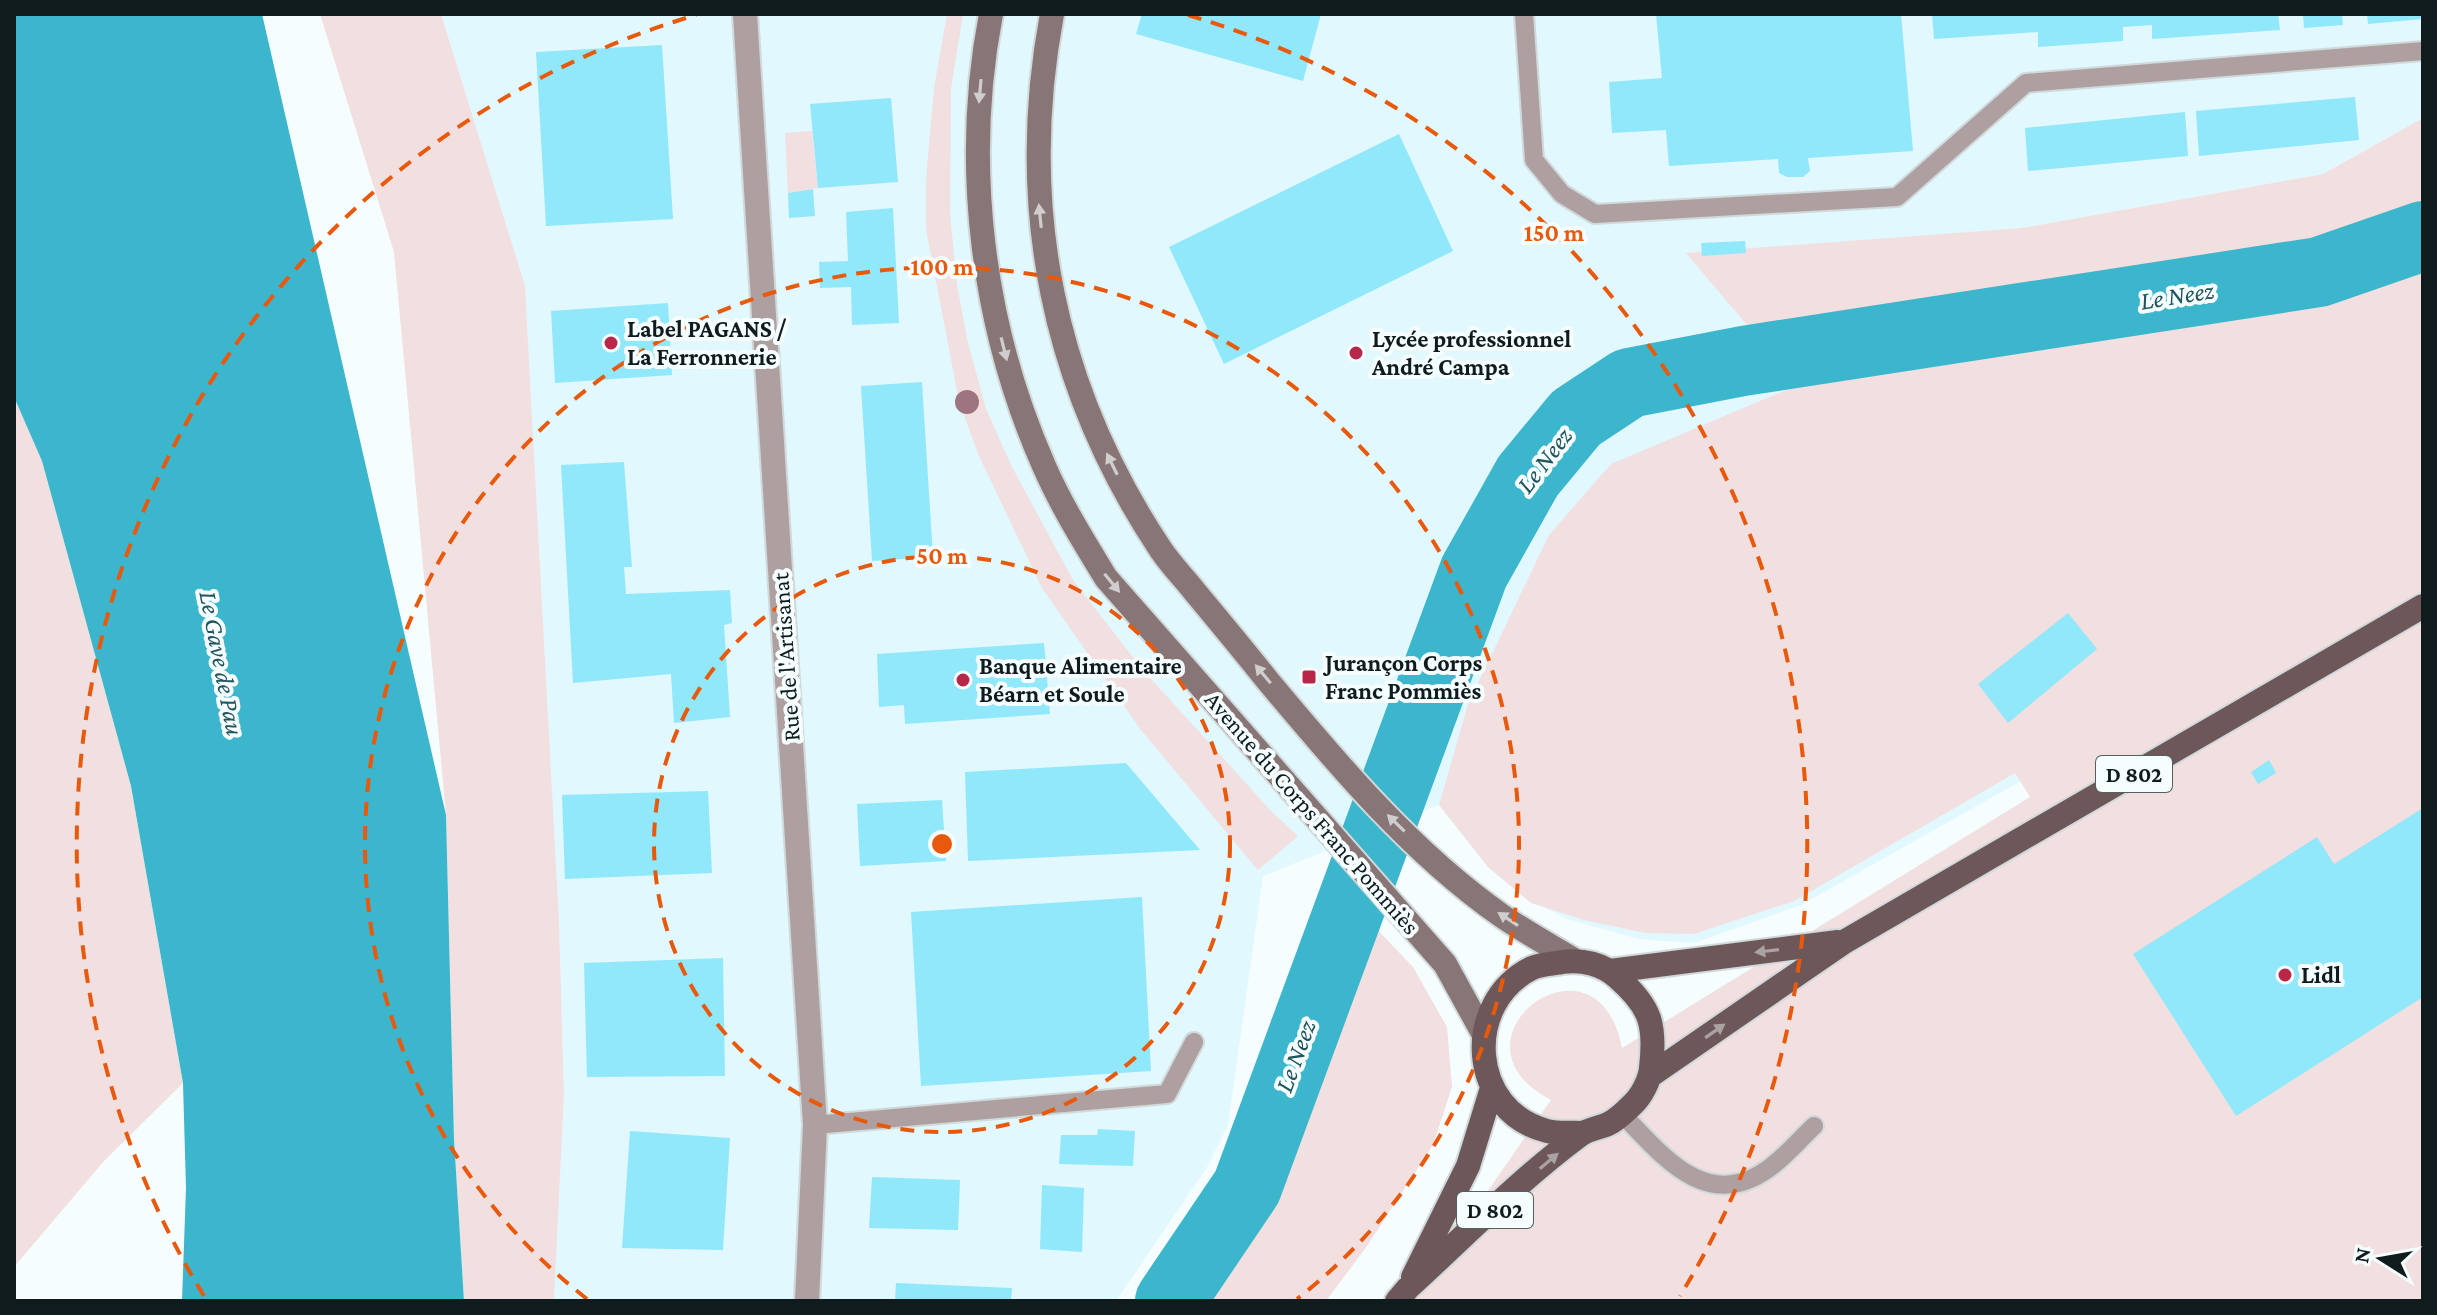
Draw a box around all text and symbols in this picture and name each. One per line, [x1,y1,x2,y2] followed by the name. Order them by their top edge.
[974,79,987,104] one-way arrow
[1034,203,1047,228] one-way arrow
[1524,219,1585,246] text: 150 m
[910,253,974,280] text: 100 m
[2138,275,2216,316] water label: Le Neez
[627,315,786,370] place label: Label PAGANS / La Ferronnerie
[1371,325,1571,380] place label: Lycée professionnel André Campa
[602,334,620,352] marker: Label PAGANS / La Ferronnerie
[998,336,1011,361] one-way arrow
[1347,344,1365,362] marker: Lycée professionnel André Campa
[1510,422,1578,499] water label: Le Neez
[1105,453,1119,476] one-way arrow
[916,542,968,569] text: 50 m
[766,571,805,742] street label: Rue de l'Artisanat
[1103,573,1119,593] one-way arrow
[193,588,250,738] water label: Le Gave de Pau
[1322,649,1482,704] place label: Jurançon Corps Franc Pommiès
[979,652,1182,707] place label: Banque Alimentaire Béarn et Soule
[1255,665,1272,685] one-way arrow
[1300,668,1318,686] marker: Jurançon Corps Franc Pommiès
[954,671,972,689] marker: Banque Alimentaire Béarn et Soule
[1200,686,1425,939] street label: Avenue du Corps Franc Pommiès
[2096,756,2172,792] road number: D 802
[1387,814,1406,833] one-way arrow
[928,830,956,858] centre of rings
[1497,913,1519,927] one-way arrow
[1754,945,1779,958] one-way arrow
[2301,961,2341,988] place label: Lidl
[2276,966,2294,984] marker: Lidl
[1269,1016,1322,1096] water label: Le Neez
[1704,1024,1725,1039] one-way arrow
[1539,1153,1559,1170] one-way arrow
[1457,1192,1533,1228] road number: D 802
[2341,1219,2421,1299] north arrow
[2348,1246,2376,1265] text: N

